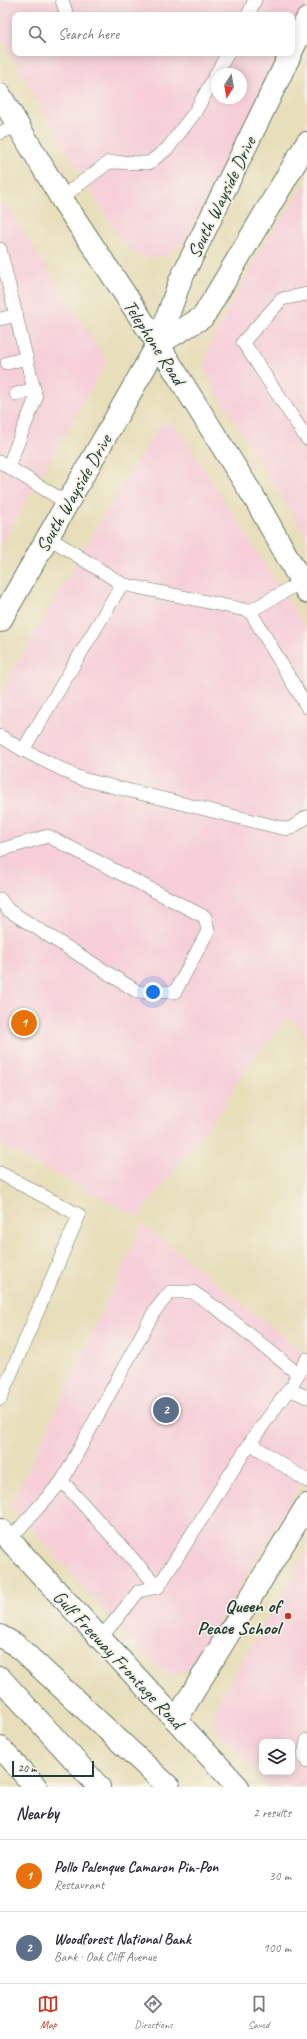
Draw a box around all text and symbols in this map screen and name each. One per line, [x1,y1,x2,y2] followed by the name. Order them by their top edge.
[12,12,295,56] search box
[26,23,48,45] icon: search
[58,25,119,44] text: Search here
[211,68,247,104] north arrow
[182,131,262,262] street label: South Wayside Drive
[118,296,192,393] street label: Telephone Road
[30,429,118,557] street label: South Wayside Drive
[143,982,163,1002] your location
[11,1008,37,1038] pin: 1
[153,1395,179,1425] pin: 2
[48,1585,191,1737] street label: Gulf Freeway Frontage Road
[197,1594,284,1640] place label: Queen of Peace School
[283,1611,293,1621] marker: Queen of Peace School
[259,1739,295,1775] map controls
[259,1739,295,1775] button: layers
[12,1759,94,1778] scale bar
[18,1761,37,1775] text: 20 m
[16,1803,59,1824] text: Nearby
[253,1805,291,1821] text: 2 results
[54,1858,218,1877] text: Pollo Palenque Camaron Pin-Pon
[26,1868,32,1884] text: 1
[269,1868,291,1884] text: 30 m
[54,1877,104,1893] text: Restaurant
[54,1930,191,1949] text: Woodforest National Bank
[26,1940,32,1956] text: 2
[263,1940,291,1956] text: 100 m
[54,1949,156,1965] text: Bank · Oak Cliff Avenue
[37,1993,59,2031] tab: Map
[134,1993,173,2031] tab: Directions
[248,1993,270,2031] tab: Saved

